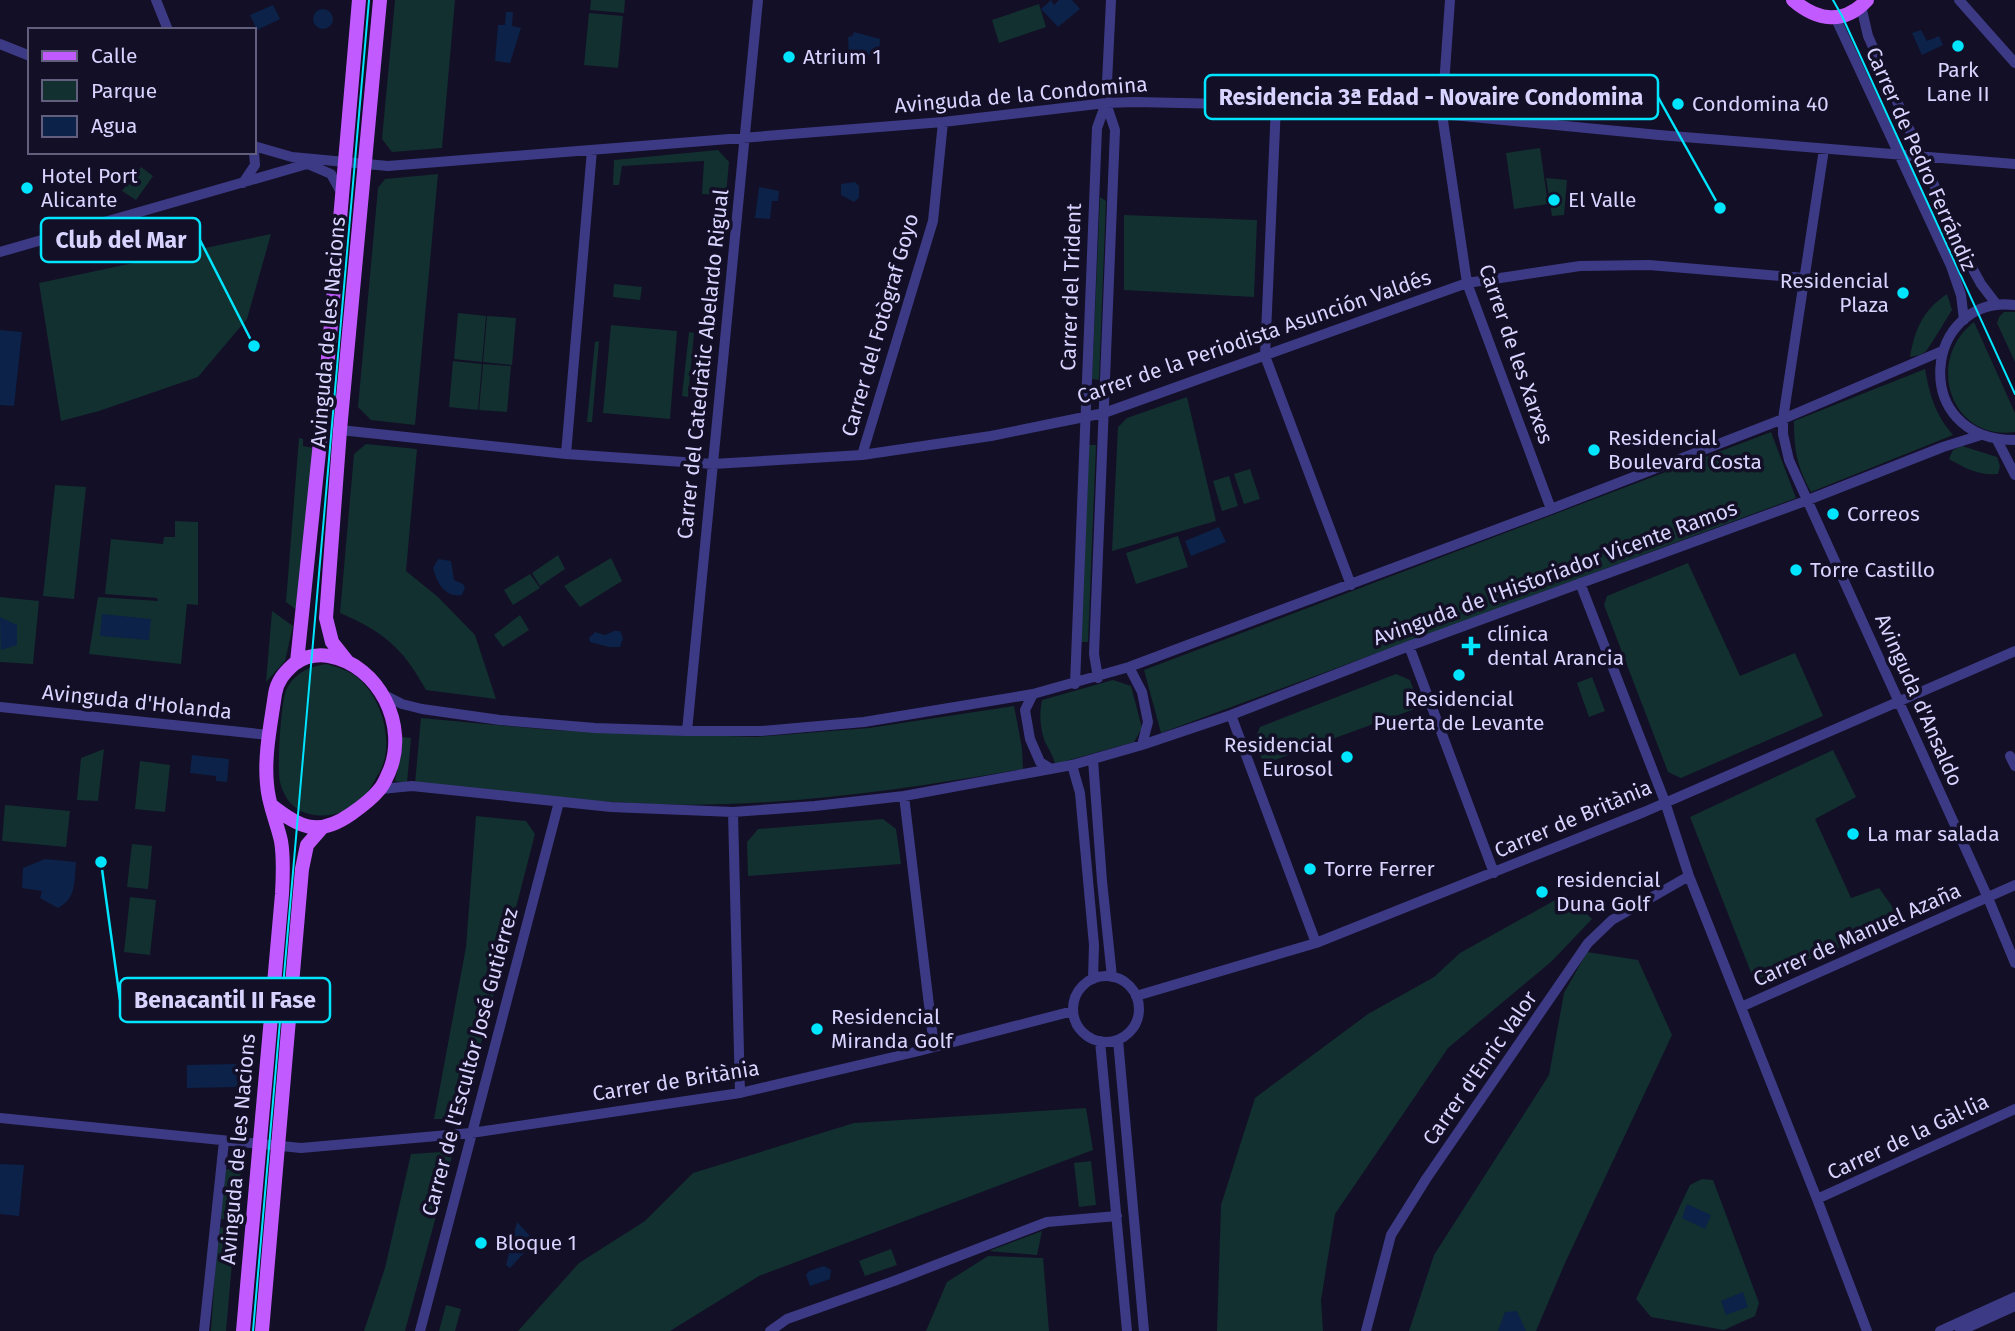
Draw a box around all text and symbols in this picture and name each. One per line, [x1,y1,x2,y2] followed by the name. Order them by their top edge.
[28,28,256,154] legend
[1950,38,1966,54] marker: Park Lane II
[91,43,137,69] text: Calle
[1860,43,1982,275] street label: Carrer de Pedro Ferrándiz
[803,44,882,70] place label: Atrium 1
[781,49,797,65] marker: Atrium 1
[1926,57,1990,107] place label: Park Lane II
[893,71,1149,119] street label: Avinguda de la Condomina
[1205,75,1658,119] callout: Residencia 3ª Edad - Novaire Condomina
[91,78,157,104] text: Parque
[1219,83,1643,111] text: Residencia 3ª Edad - Novaire Condomina
[1692,91,1829,117] place label: Condomina 40
[1670,96,1686,112] marker: Condomina 40
[91,113,137,139] text: Agua
[41,163,138,213] place label: Hotel Port Alicante
[19,180,35,196] marker: Hotel Port Alicante
[1568,187,1637,213] place label: El Valle
[672,188,734,540] street label: Carrer del Catedràtic Abelardo Rigual
[1546,192,1562,208] marker: El Valle
[1055,202,1087,371] street label: Carrer del Trident
[836,210,924,440] street label: Carrer del Fotògraf Goyo
[305,215,351,448] street label: Avinguda de les Nacions
[41,218,200,262] callout: Club del Mar
[56,226,187,254] text: Club del Mar
[1473,261,1559,447] street label: Carrer de les Xarxes
[1074,264,1435,410] street label: Carrer de la Periodista Asunción Valdés
[1780,268,1889,318] place label: Residencial Plaza
[1895,285,1911,301] marker: Residencial Plaza
[1608,425,1762,475] place label: Residencial Boulevard Costa
[1586,442,1602,458] marker: Residencial Boulevard Costa
[1369,495,1741,651] street label: Avinguda de l'Historiador Vicente Ramos
[1847,501,1920,527] place label: Correos
[1825,506,1841,522] marker: Correos
[1810,557,1935,583] place label: Torre Castillo
[1788,562,1804,578] marker: Torre Castillo
[1869,610,1969,790] street label: Avinguda d'Ansaldo
[1487,621,1624,671] place label: clínica dental Arancia
[1461,636,1481,656] marker: clínica dental Arancia
[1451,667,1467,683] marker: Residencial Puerta de Levante
[41,679,233,725] street label: Avinguda d'Holanda
[1373,686,1545,736] place label: Residencial Puerta de Levante
[1224,732,1333,782] place label: Residencial Eurosol
[1339,749,1355,765] marker: Residencial Eurosol
[1490,774,1656,864] street label: Carrer de Britània
[1867,821,2000,847] place label: La mar salada
[1845,826,1861,842] marker: La mar salada
[1324,856,1435,882] place label: Torre Ferrer
[1302,861,1318,877] marker: Torre Ferrer
[1556,867,1660,917] place label: residencial Duna Golf
[1749,877,1965,993] street label: Carrer de Manuel Azaña
[1534,884,1550,900] marker: residencial Duna Golf
[416,905,524,1219] street label: Carrer de l'Escultor José Gutiérrez
[120,978,330,1022] callout: Benacantil II Fase
[134,986,316,1014] text: Benacantil II Fase
[1417,986,1543,1150] street label: Carrer d'Enric Valor
[831,1004,955,1054] place label: Residencial Miranda Golf
[809,1021,825,1037] marker: Residencial Miranda Golf
[215,1032,261,1265] street label: Avinguda de les Nacions
[591,1055,761,1107] street label: Carrer de Britània
[1823,1088,1993,1186] street label: Carrer de la Gàl·lia
[495,1230,577,1256] place label: Bloque 1
[473,1235,489,1251] marker: Bloque 1

